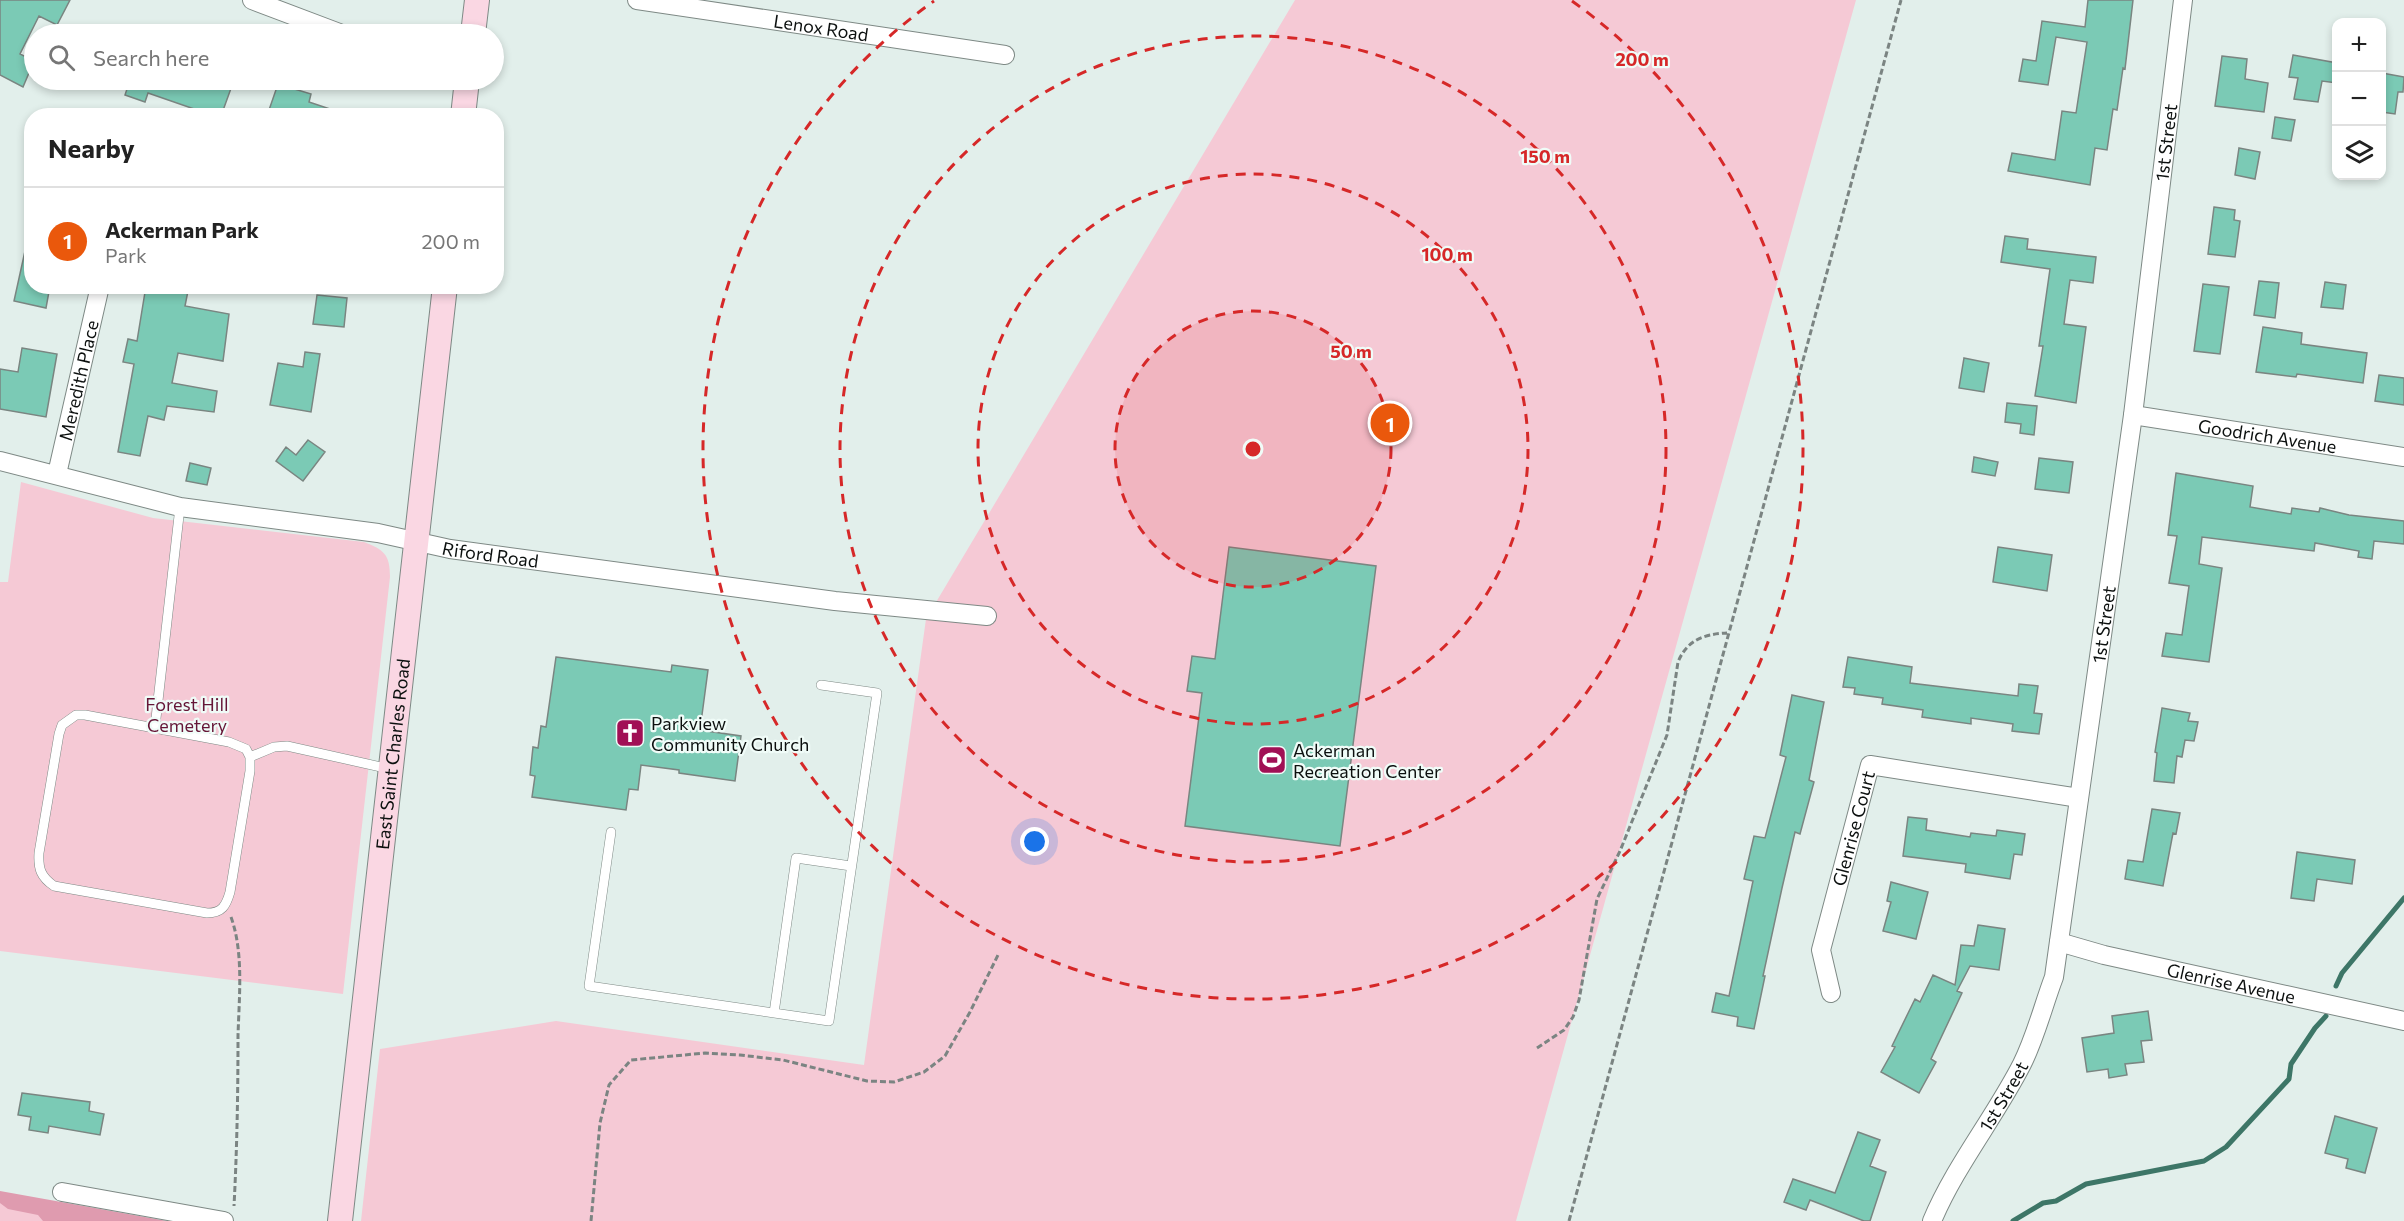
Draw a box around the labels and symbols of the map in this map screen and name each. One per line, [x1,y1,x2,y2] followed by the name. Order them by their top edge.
[772,10,870,45] street label: Lenox Road
[1615,48,1669,70] text: 200 m
[2150,103,2181,182] street label: 1st Street
[1520,145,1570,167] text: 150 m
[1421,243,1473,265] text: 100 m
[54,318,103,443] street label: Meredith Place
[1330,340,1372,362] text: 50 m
[1370,400,1410,446] pin: 1
[2197,414,2338,457] street label: Goodrich Avenue
[1243,439,1263,459] centre of rings
[440,537,540,572] street label: Riford Road
[2087,584,2120,664] street label: 1st Street
[371,657,414,851] street label: East Saint Charles Road
[145,693,229,736] park label: Forest Hill Cemetery
[651,712,809,755] place label: Parkview Community Church
[614,717,646,749] church icon: Parkview Community Church
[1293,739,1441,782] place label: Ackerman Recreation Center
[1256,744,1288,776] sports icon: Ackerman Recreation Center
[1827,768,1879,888] street label: Glenrise Court
[1020,827,1049,856] your location
[2165,958,2297,1008] street label: Glenrise Avenue
[1974,1057,2033,1135] street label: 1st Street

